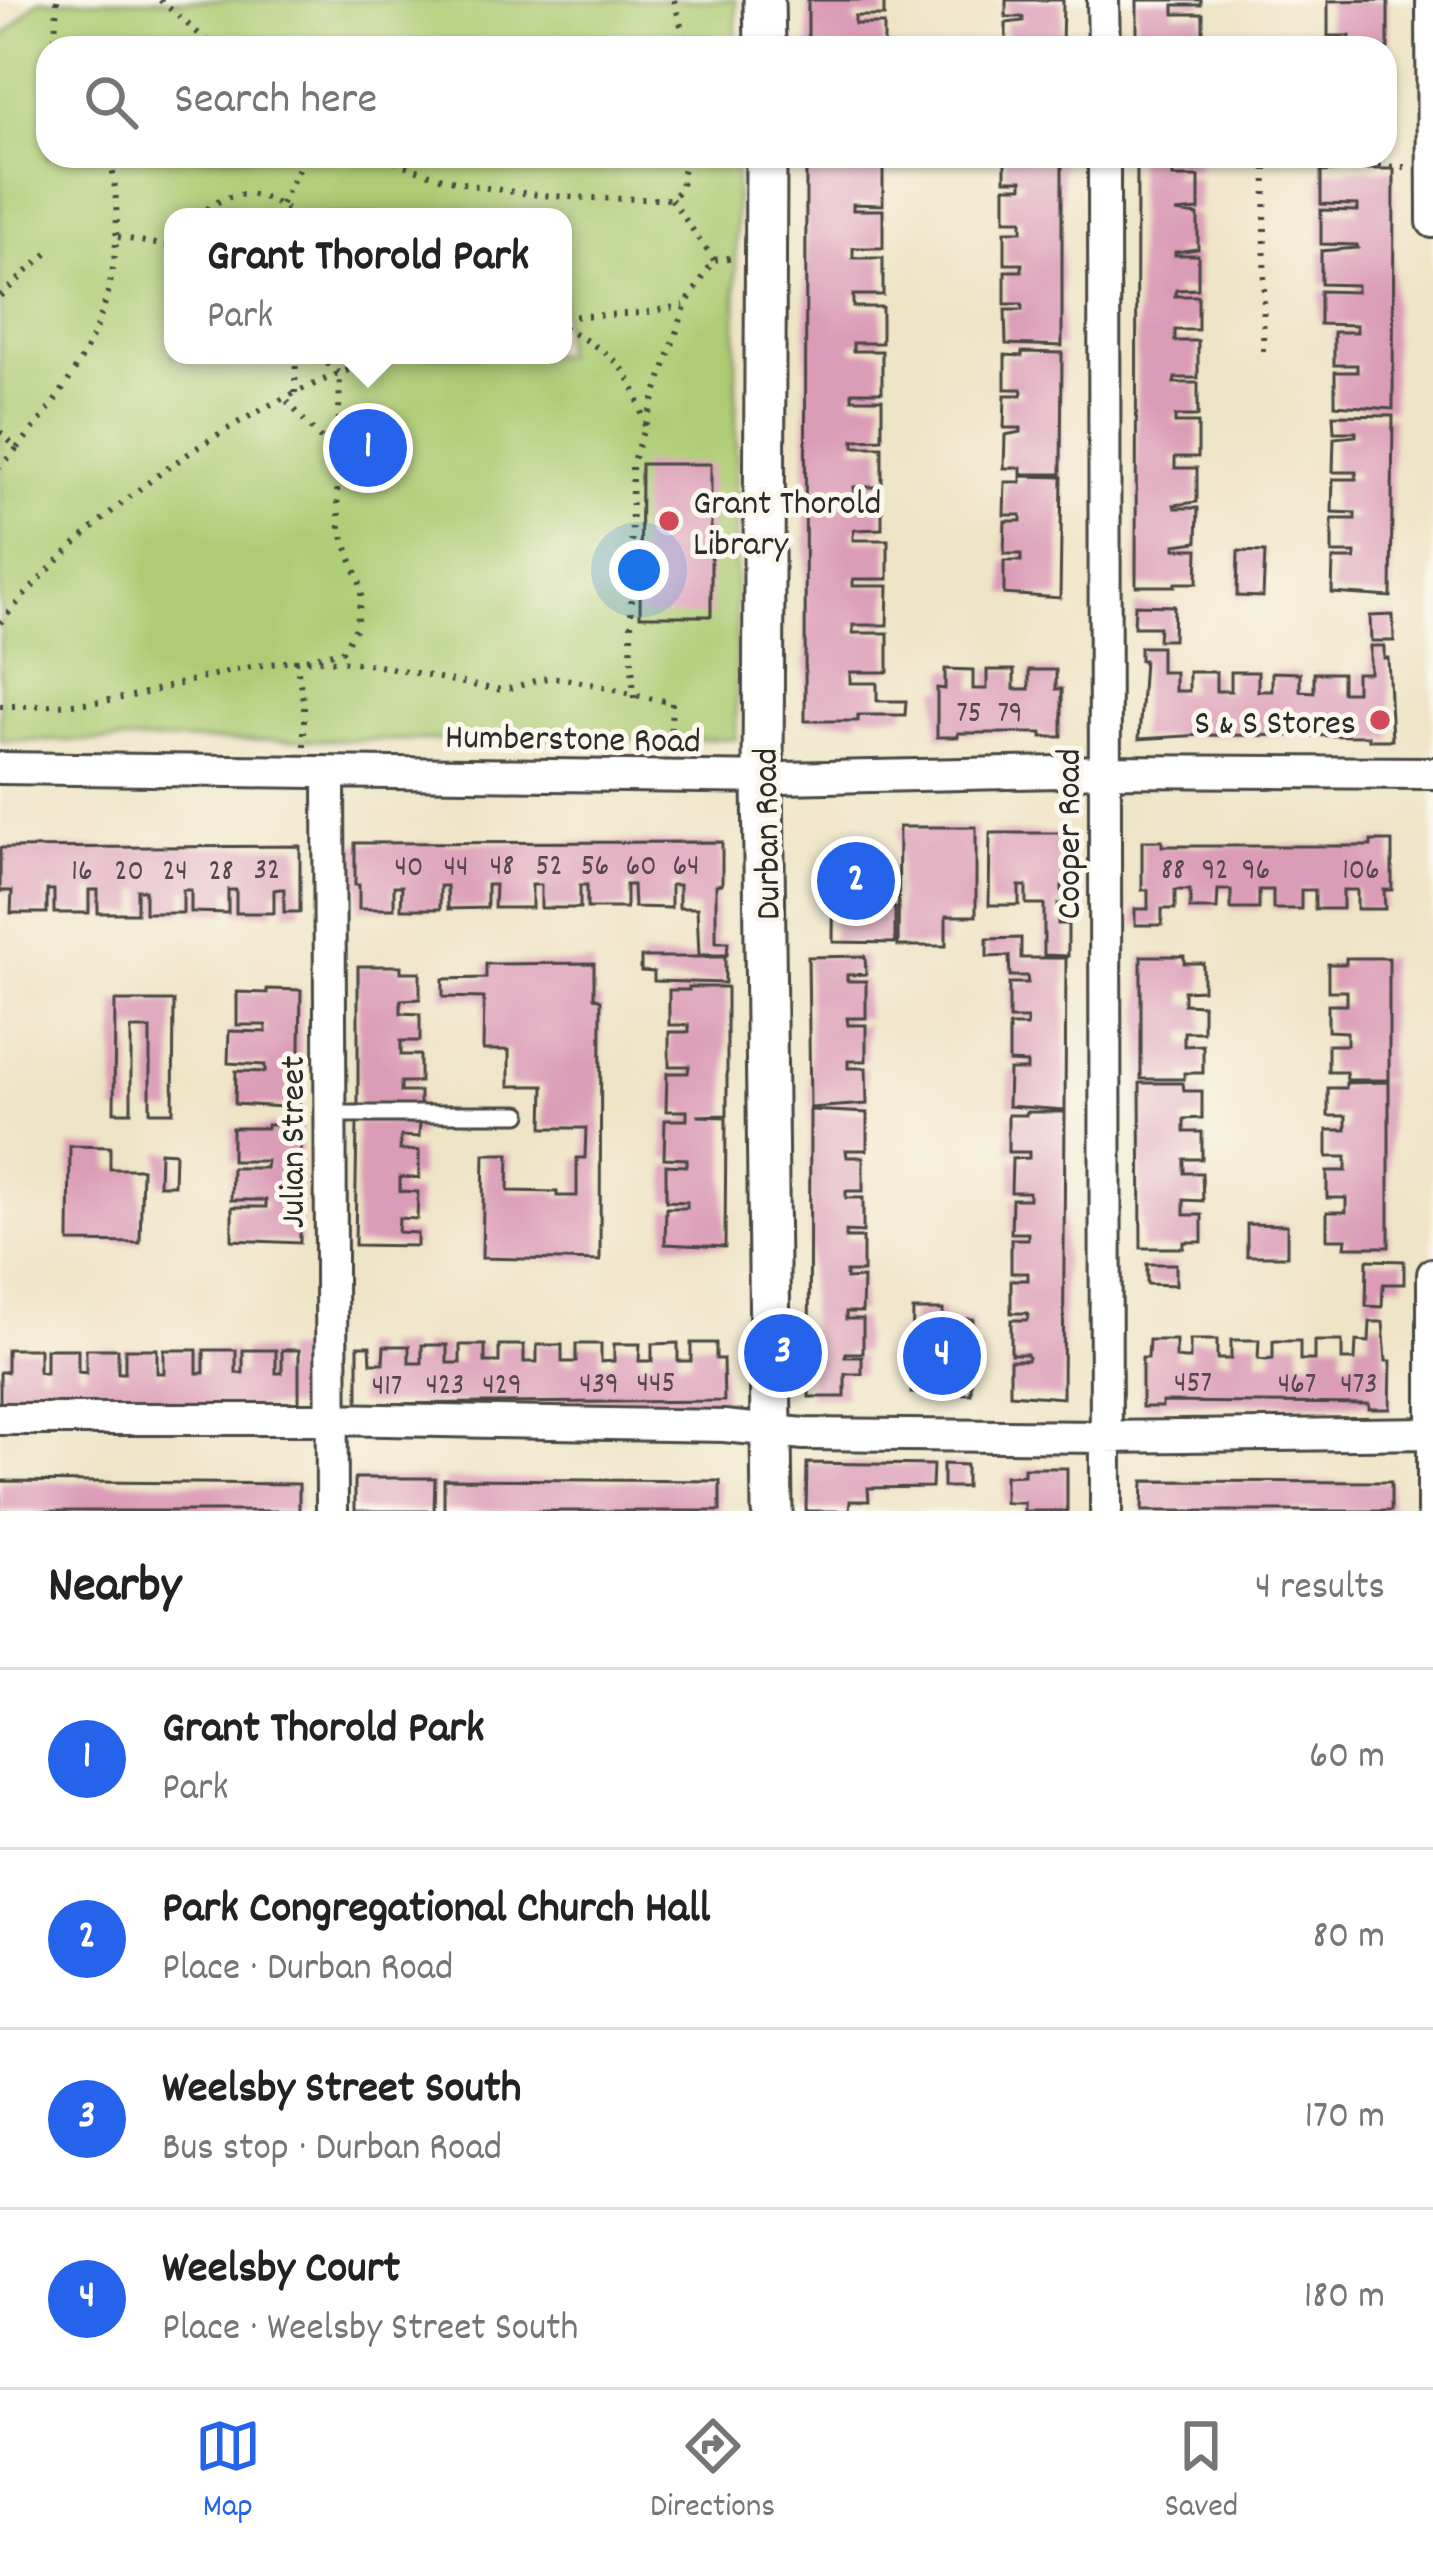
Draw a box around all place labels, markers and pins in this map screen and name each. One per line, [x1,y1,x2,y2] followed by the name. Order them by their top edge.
[329,403,407,493] pin: 1
[693,480,881,573] place label: Grant Thorold Library
[656,508,682,534] marker: Grant Thorold Library
[1194,700,1356,752] place label: S & S Stores
[1367,707,1393,733] marker: S & S Stores
[817,836,895,926] pin: 2
[744,1308,822,1398] pin: 3
[903,1311,981,1401] pin: 4

